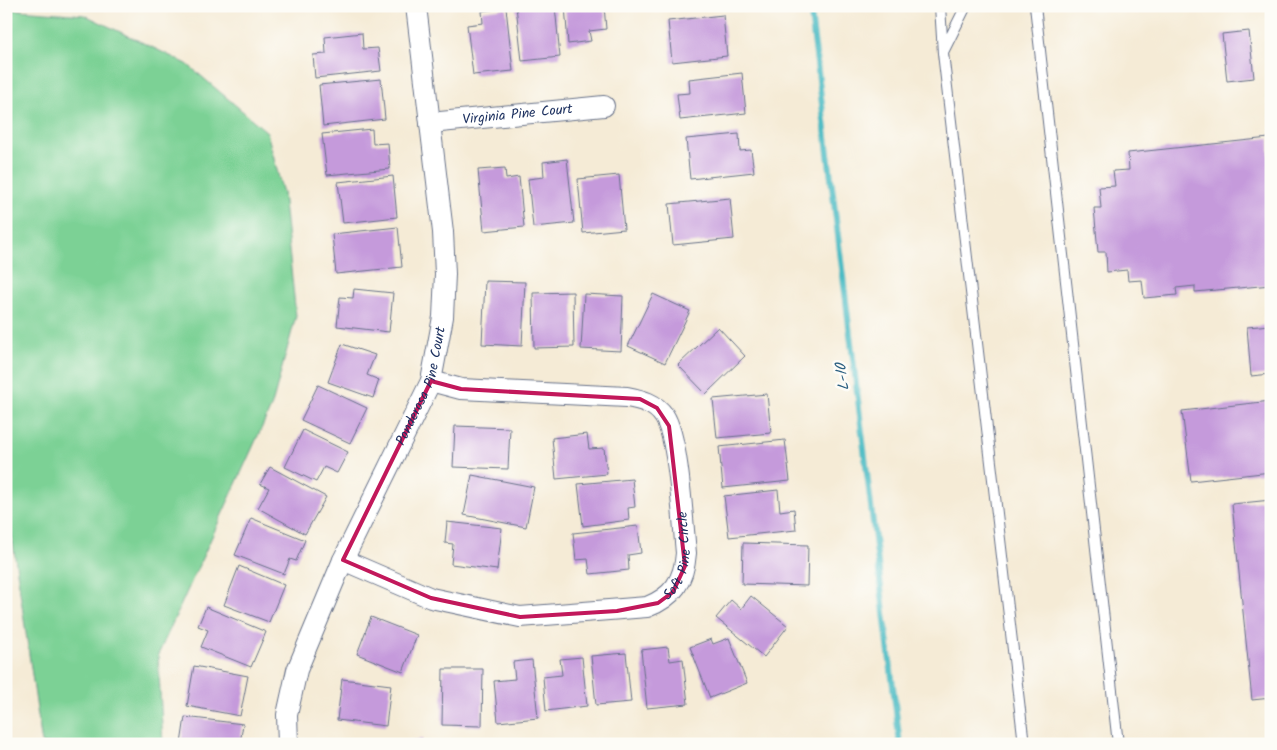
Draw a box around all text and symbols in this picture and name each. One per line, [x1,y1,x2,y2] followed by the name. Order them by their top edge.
[462,98,574,131] street label: Virginia Pine Court
[390,324,452,449] street label: Ponderosa Pine Court
[829,360,857,392] water label: L-10
[658,510,697,606] street label: Soft Pine Circle

